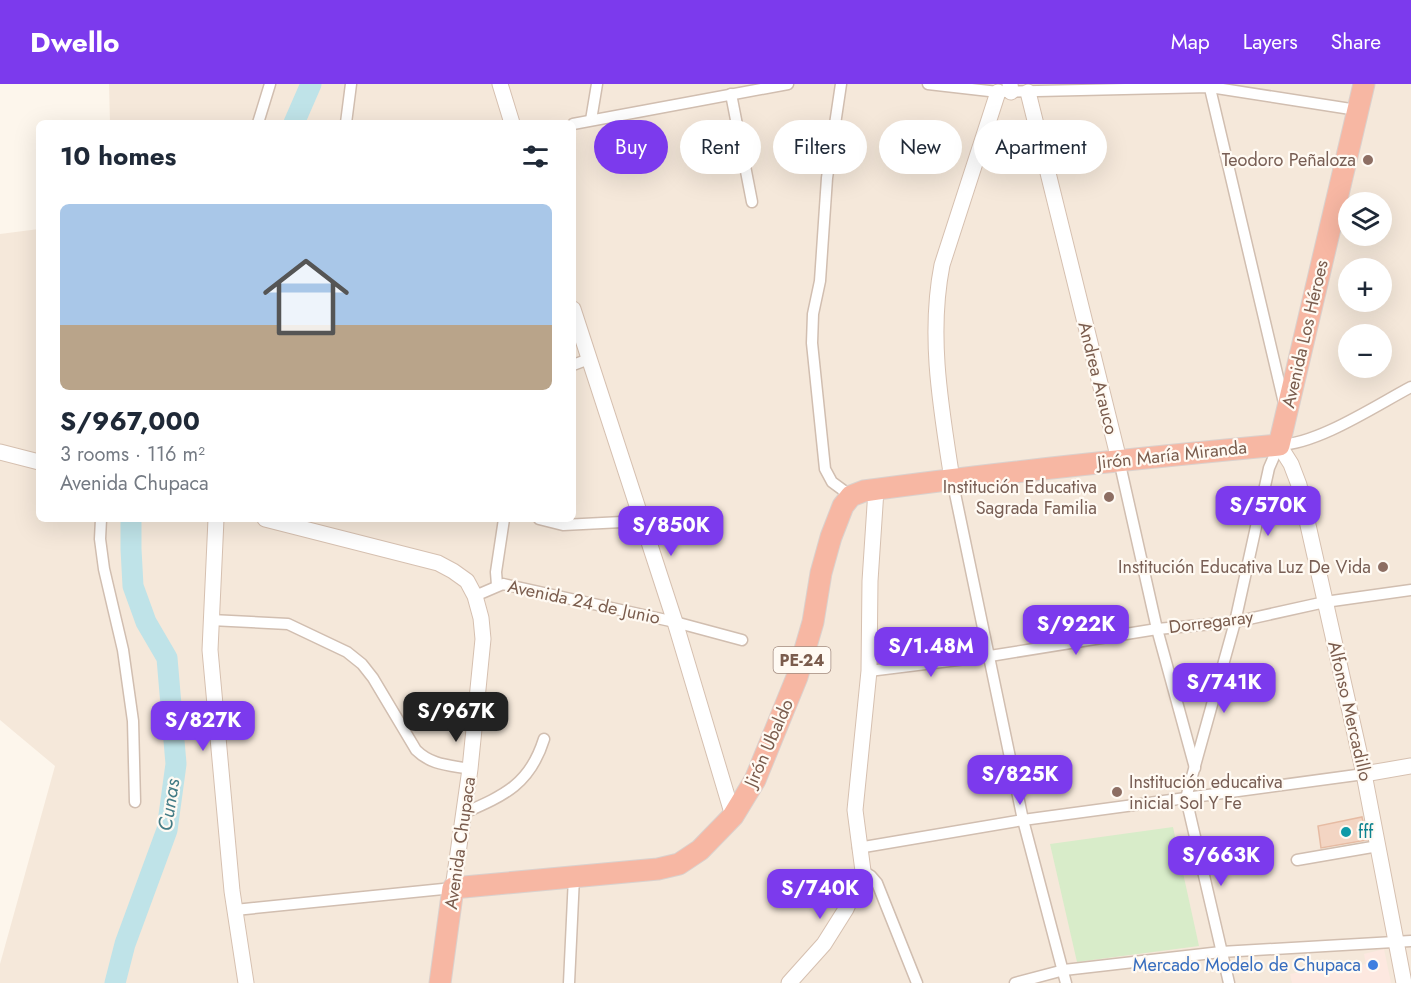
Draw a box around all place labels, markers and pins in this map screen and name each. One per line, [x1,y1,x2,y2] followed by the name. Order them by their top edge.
[1222,147,1356,173] place label: Teodoro Peñaloza
[1361,153,1375,167] marker: Teodoro Peñaloza
[943,474,1097,521] place label: Institución Educativa Sagrada Familia
[1219,486,1317,537] pin: S/570K
[1102,490,1116,504] marker: Institución Educativa Sagrada Familia
[622,506,720,557] pin: S/850K
[1118,554,1371,580] place label: Institución Educativa Luz De Vida
[1376,560,1390,574] marker: Institución Educativa Luz De Vida
[1027,605,1125,656] pin: S/922K
[876,627,986,678] pin: S/1.48M
[1175,663,1273,714] pin: S/741K
[407,692,505,743] pin: S/967K
[154,701,252,752] pin: S/827K
[971,755,1069,806] pin: S/825K
[1129,769,1283,816] place label: Institución educativa inicial Sol Y Fe
[1110,785,1124,799] marker: Institución educativa inicial Sol Y Fe
[1358,819,1374,845] place label: fff
[1339,825,1353,839] marker: fff
[1172,836,1270,887] pin: S/663K
[771,869,869,920] pin: S/740K
[1133,952,1361,978] place label: Mercado Modelo de Chupaca
[1366,958,1380,972] marker: Mercado Modelo de Chupaca

